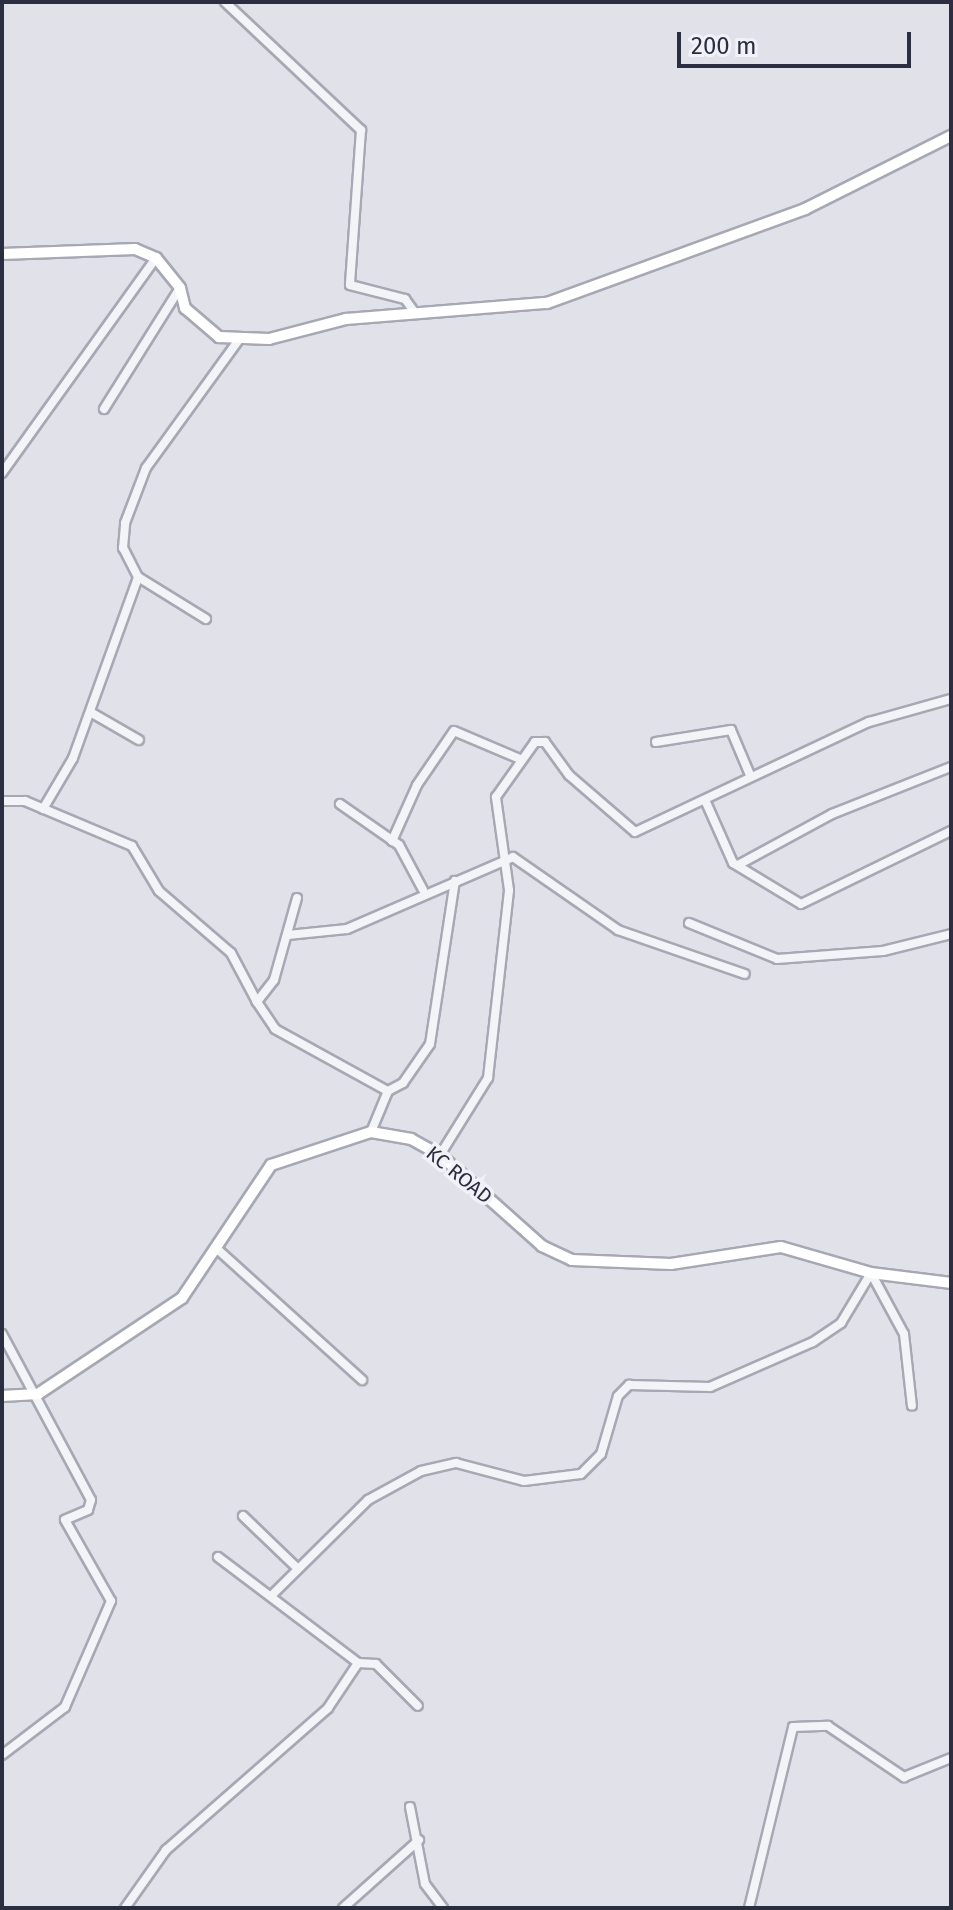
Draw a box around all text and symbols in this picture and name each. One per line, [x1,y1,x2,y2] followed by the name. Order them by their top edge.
[681,16,915,66] scale bar
[691,32,757,60] text: 200 m
[421,1141,497,1209] street label: KC ROAD

